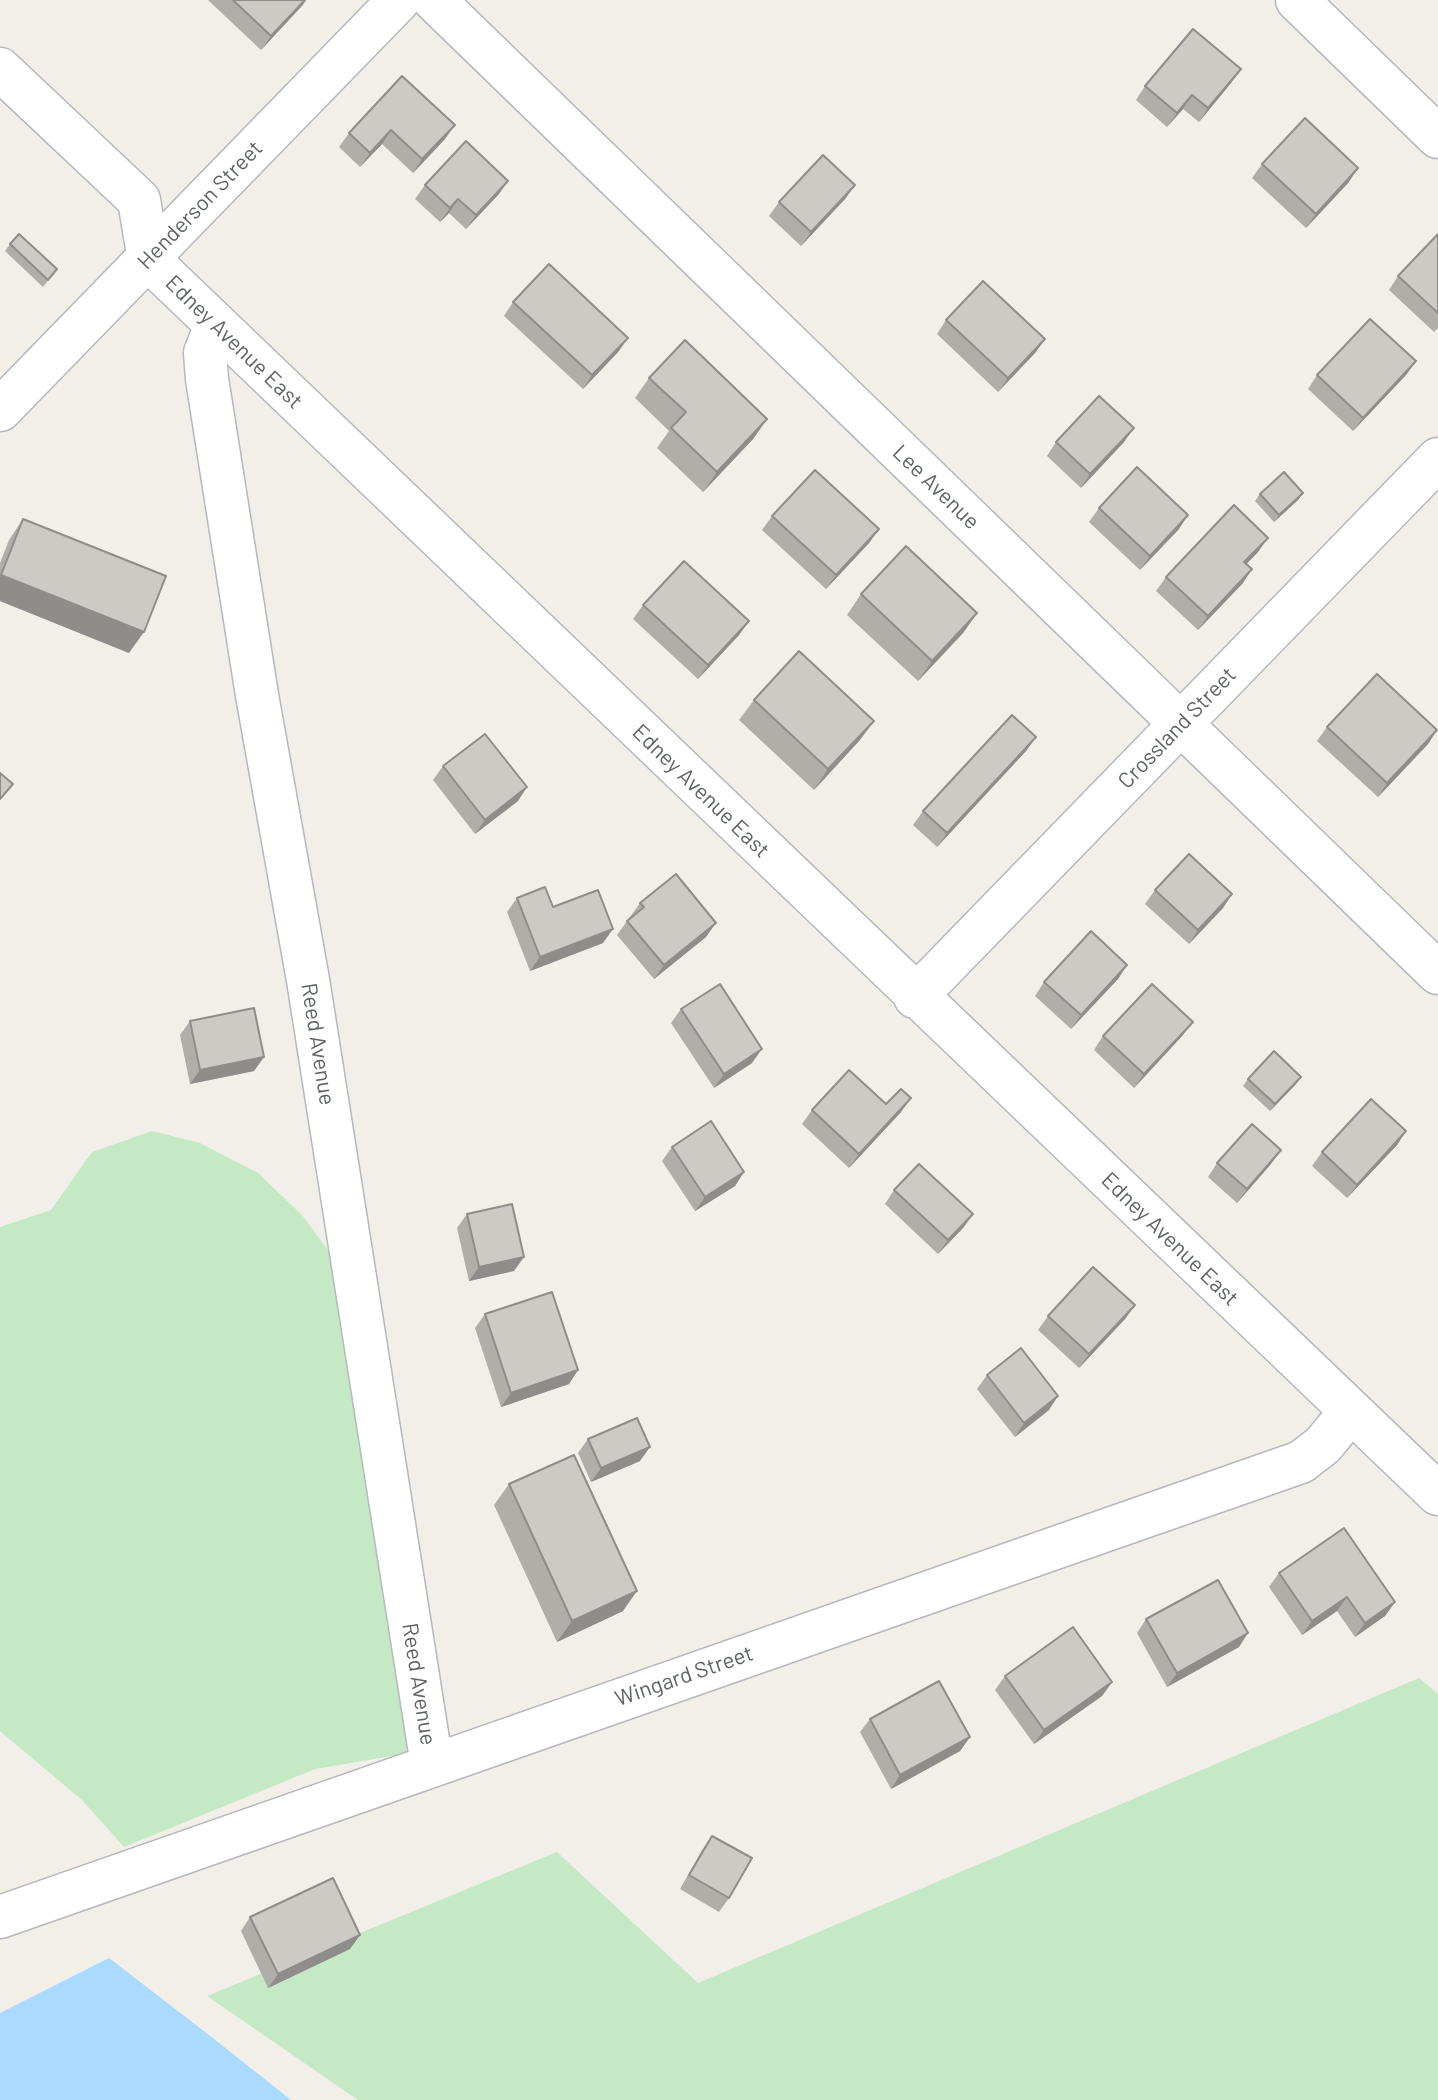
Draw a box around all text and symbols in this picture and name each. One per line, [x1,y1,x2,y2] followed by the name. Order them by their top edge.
[132,135,268,275] street label: Henderson Street
[160,270,308,414] street label: Edney Avenue East
[887,439,985,535] street label: Lee Avenue
[1112,662,1242,794] street label: Crossland Street
[627,719,775,863] street label: Edney Avenue East
[295,981,341,1107] street label: Reed Avenue
[1096,1167,1244,1311] street label: Edney Avenue East
[396,1621,442,1747] street label: Reed Avenue
[612,1640,756,1712] street label: Wingard Street

